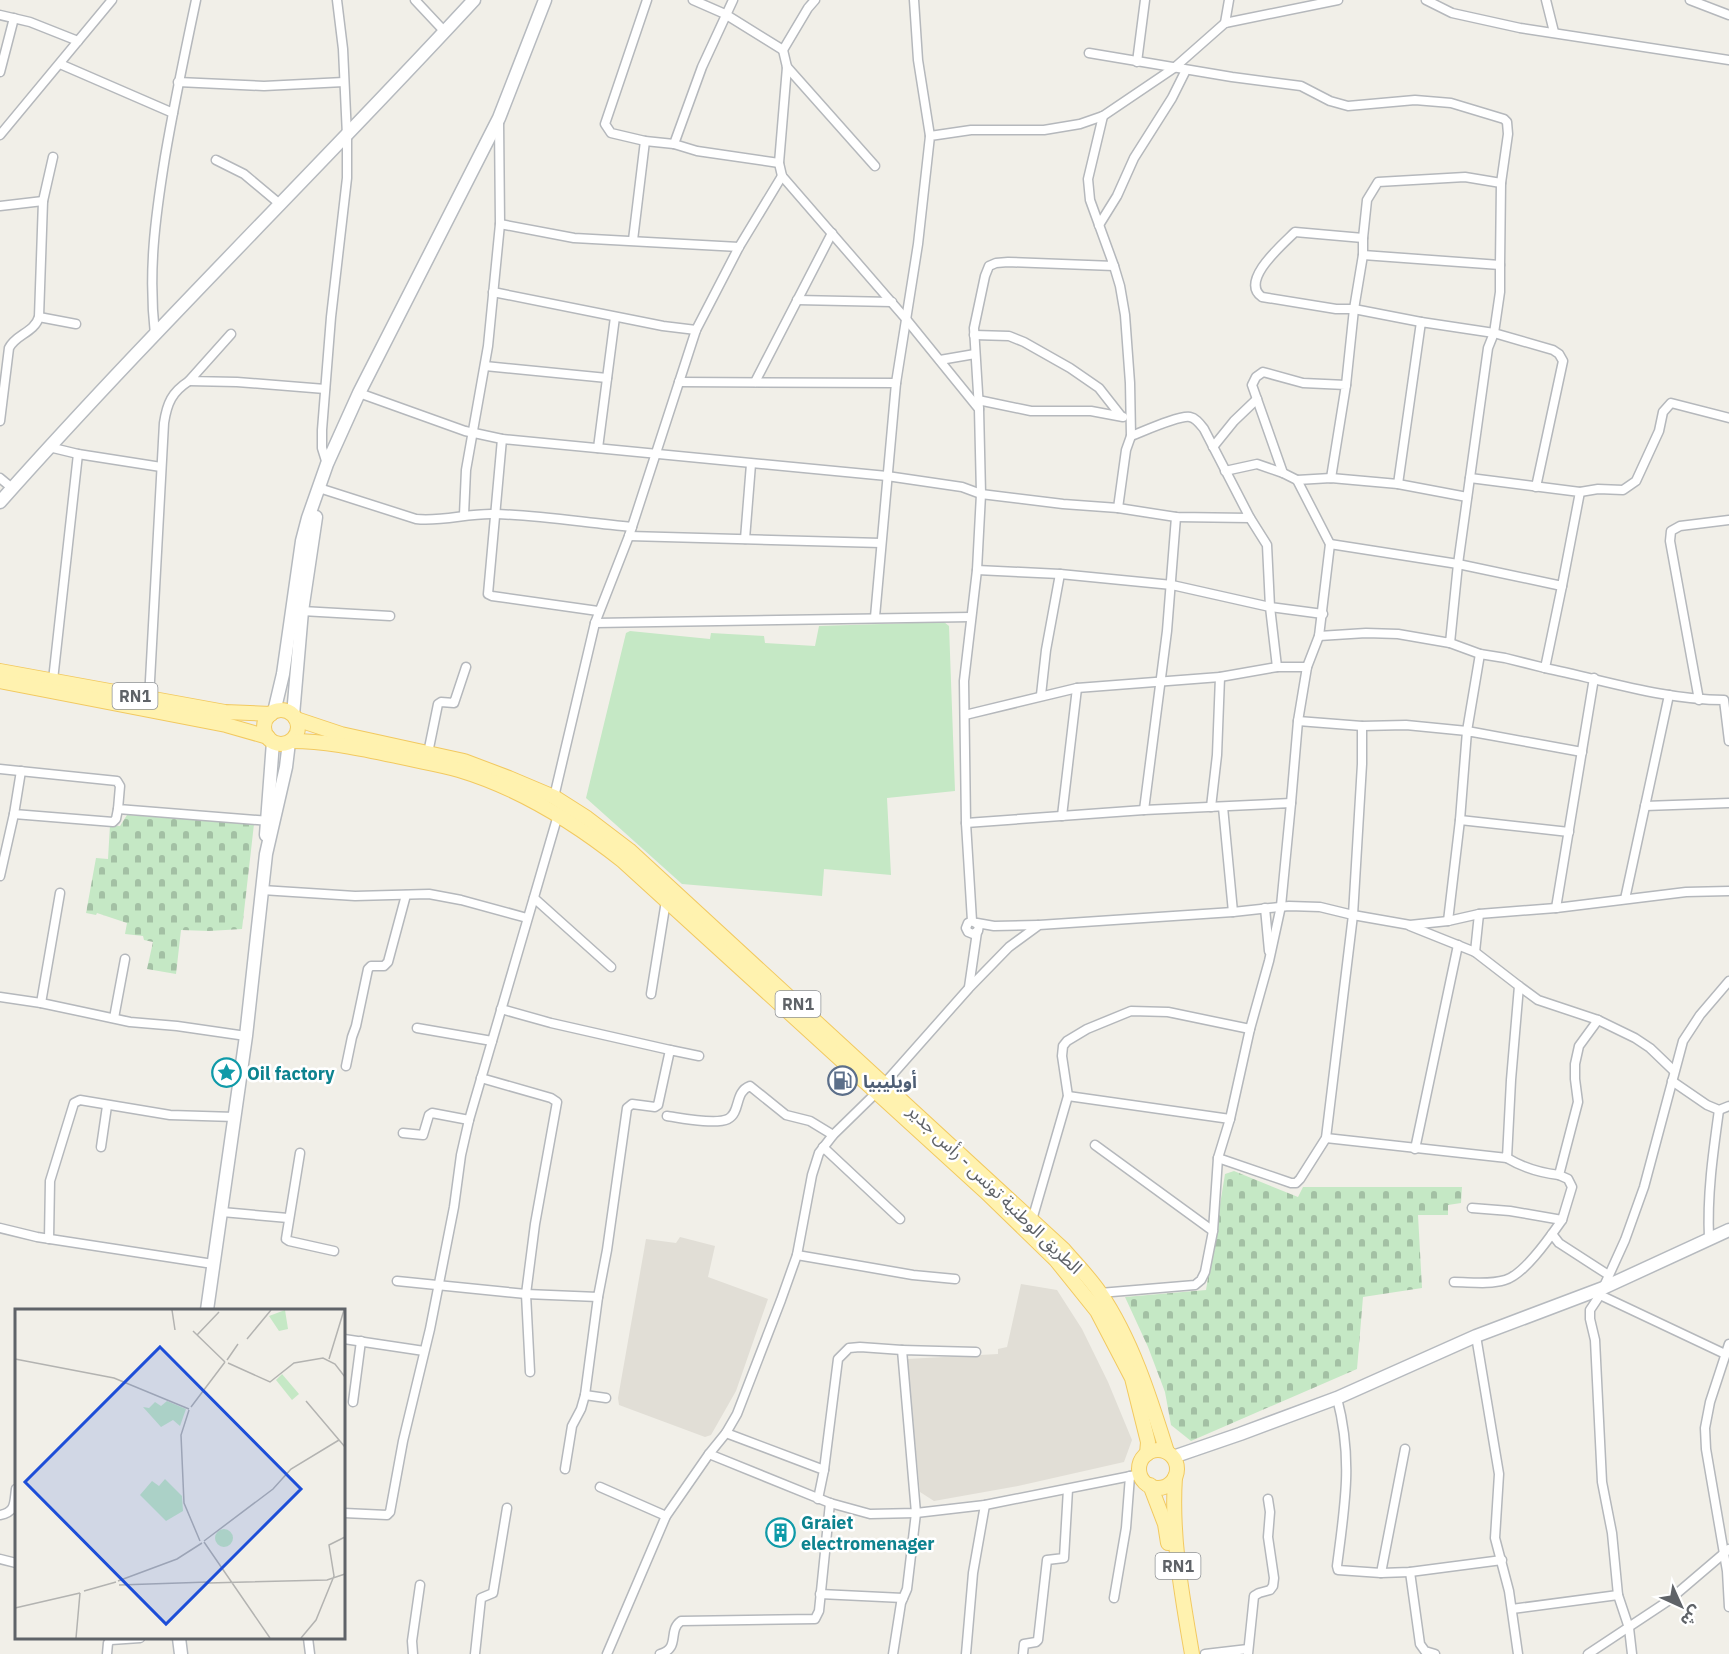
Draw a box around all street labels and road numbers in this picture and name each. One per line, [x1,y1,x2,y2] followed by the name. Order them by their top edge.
[112,683,158,709] road number: RN1
[776,991,820,1017] road number: RN1
[902,1099,1087,1279] street label: الطريق الوطنية تونس - رأس جدير
[1156,1553,1200,1579] road number: RN1

